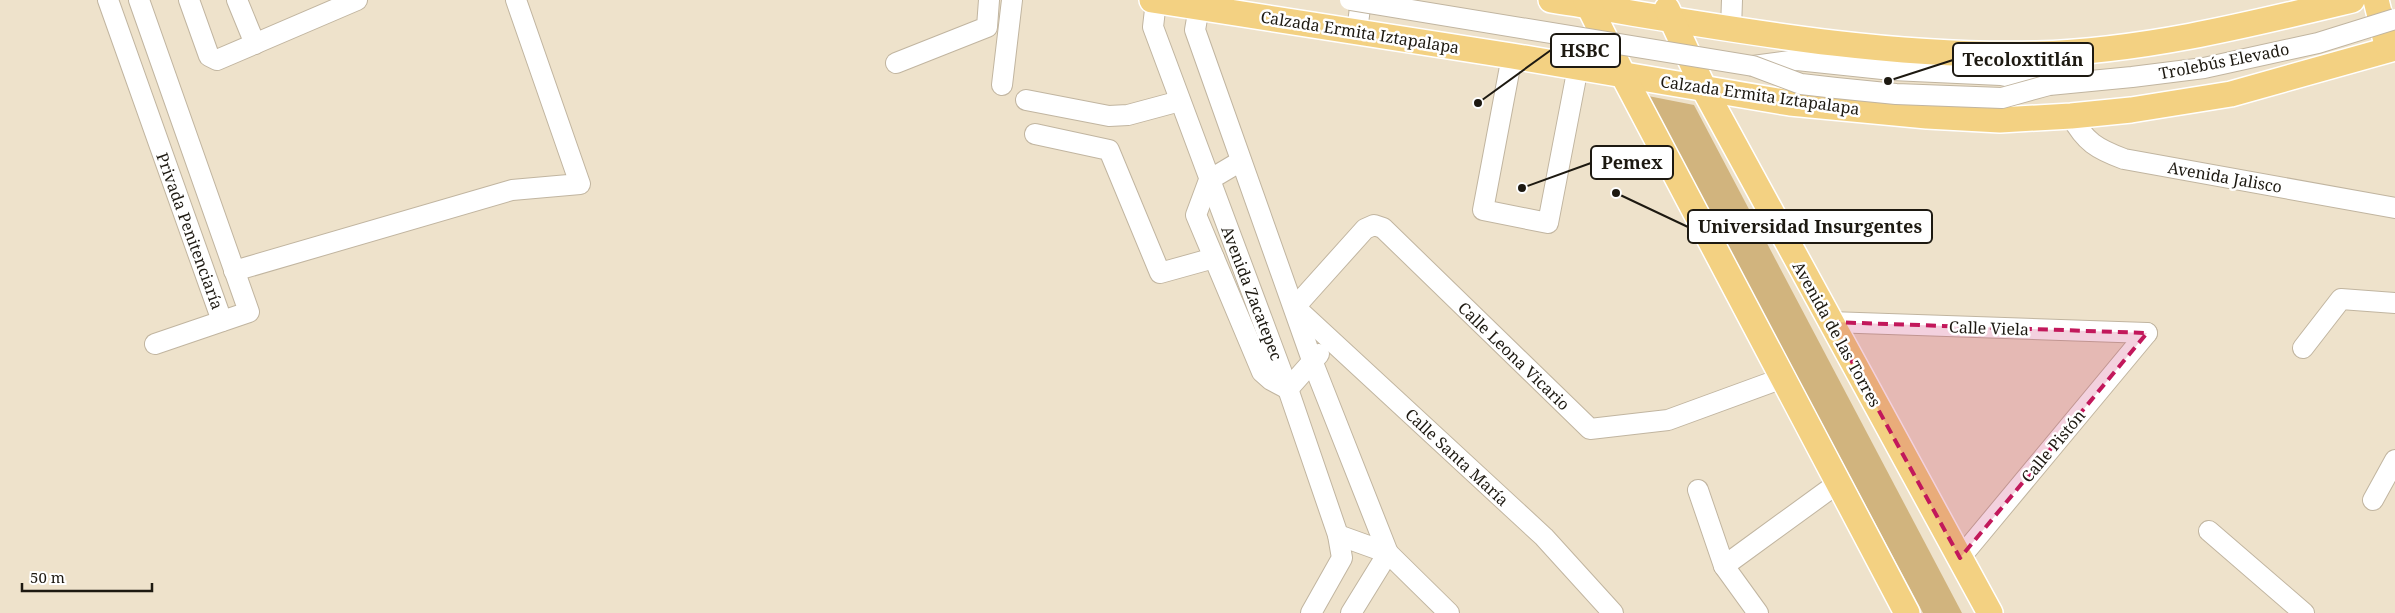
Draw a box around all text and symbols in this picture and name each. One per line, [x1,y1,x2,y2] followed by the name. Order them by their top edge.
[1259,5,1461,59] street label: Calzada Ermita Iztapalapa
[1551,34,1620,67] callout: HSBC
[1560,38,1610,62] text: HSBC
[2157,38,2291,84] street label: Trolebús Elevado
[1953,43,2093,76] callout: Tecoloxtitlán
[1963,47,2083,71] text: Tecoloxtitlán
[1659,70,1861,120] street label: Calzada Ermita Iztapalapa
[1591,146,1673,179] callout: Pemex
[151,150,229,312] street label: Privada Penitenciaría
[1601,150,1663,174] text: Pemex
[2166,156,2284,198] street label: Avenida Jalisco
[1688,210,1932,243] callout: Universidad Insurgentes
[1698,214,1922,238] text: Universidad Insurgentes
[1216,223,1288,364] street label: Avenida Zacatepec
[1788,257,1886,411] street label: Avenida de las Torres
[1453,297,1575,415] street label: Calle Leona Vicario
[1949,316,2029,340] street label: Calle Viela
[1401,403,1513,511] street label: Calle Santa María
[2016,405,2090,487] street label: Calle Pistón
[22,560,152,592] scale bar
[30,567,65,587] text: 50 m

